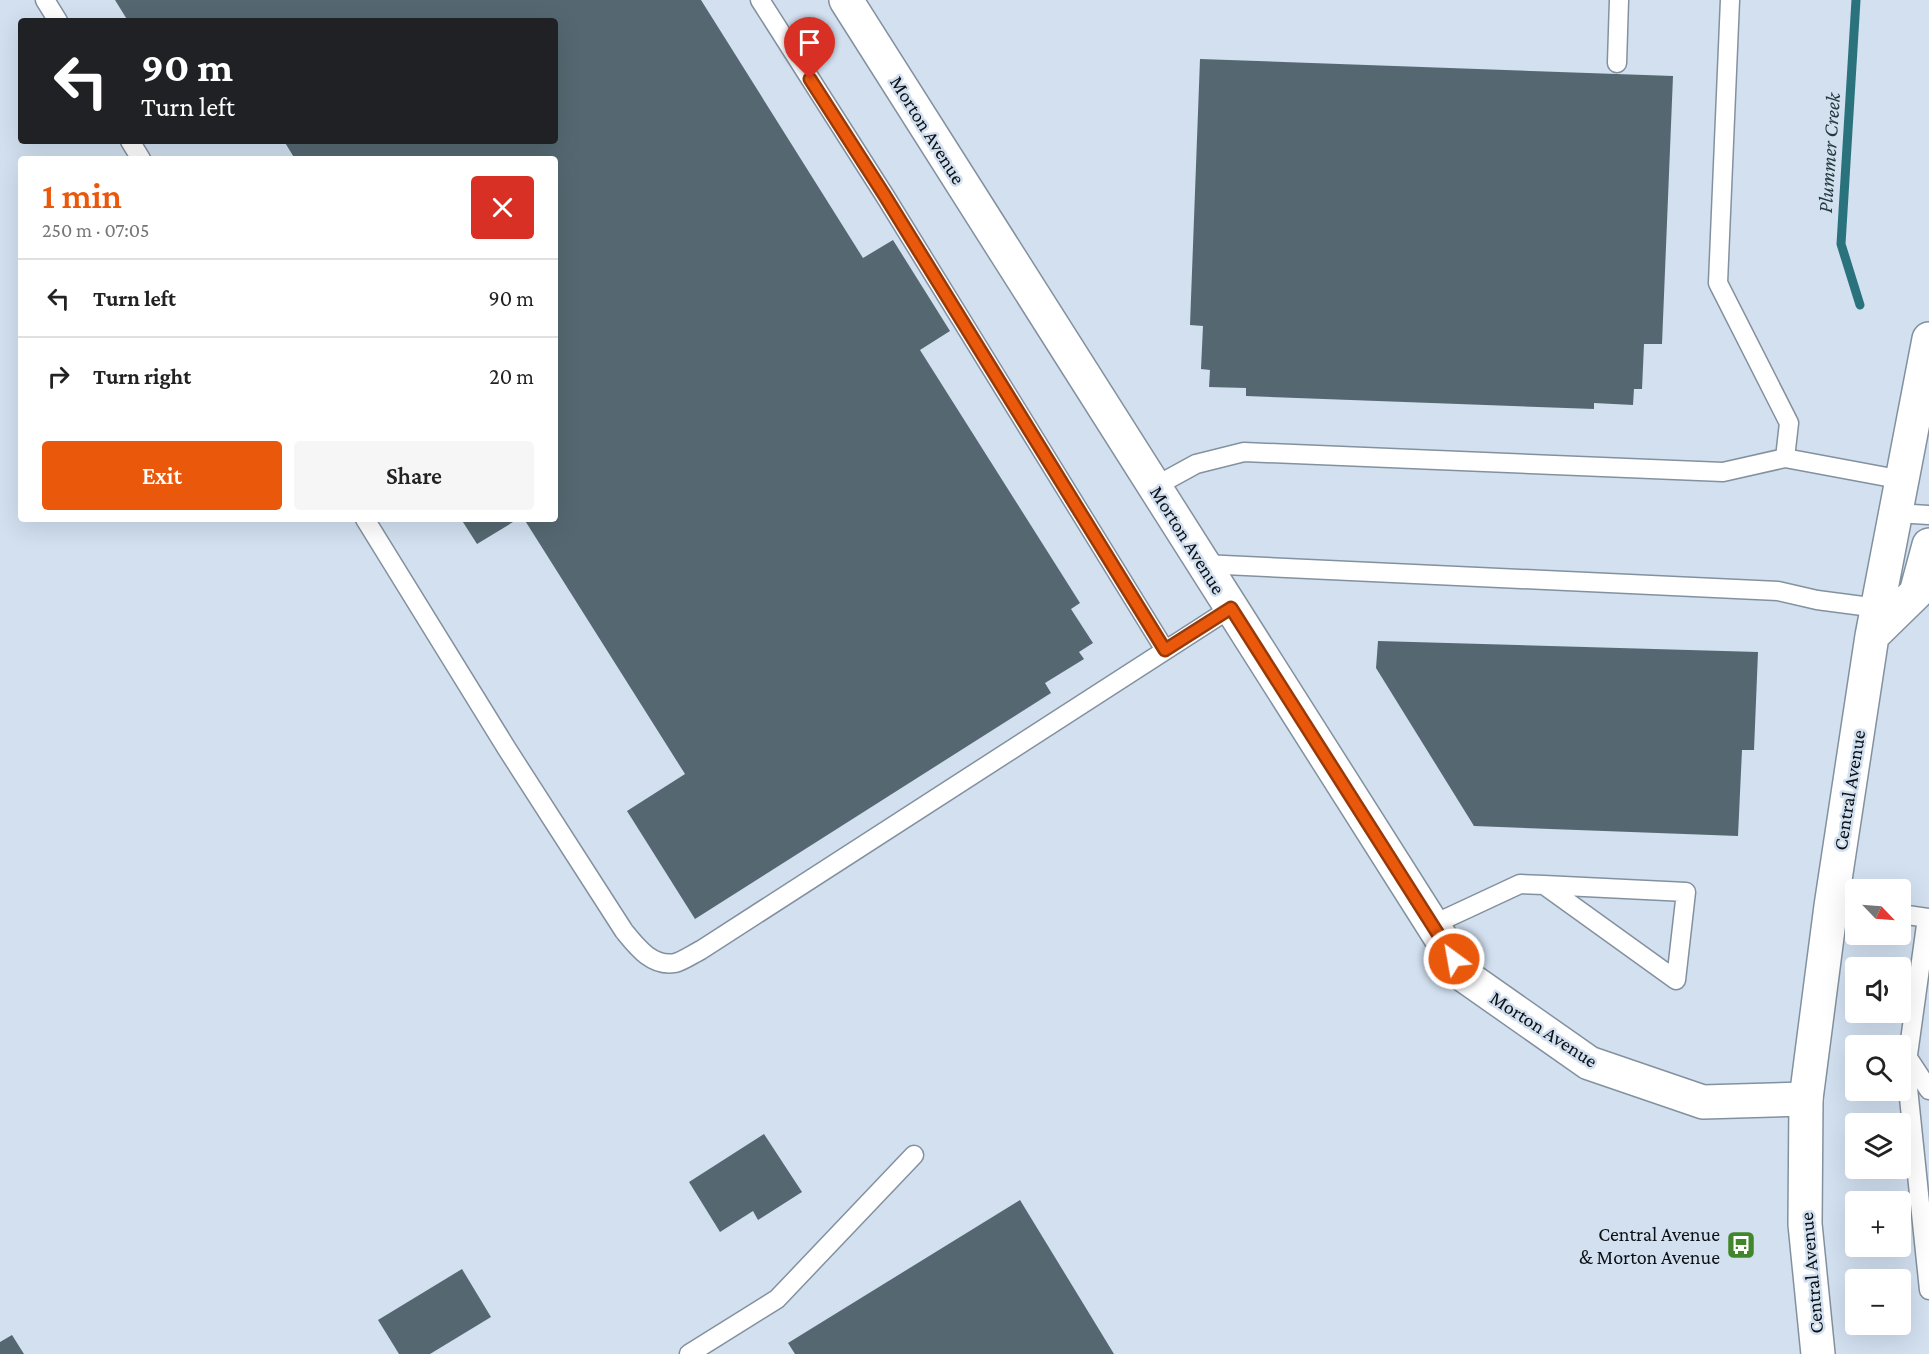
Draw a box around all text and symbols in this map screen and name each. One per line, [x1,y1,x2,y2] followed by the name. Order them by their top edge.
[784,17,835,79] pin
[793,26,826,59] icon: arrive
[42,42,120,120] icon: left
[141,43,233,90] text: 90 m
[886,72,970,188] street label: Morton Avenue
[1813,91,1845,214] water label: Plummer Creek
[141,92,235,122] text: Turn left
[42,176,122,216] text: 1 min
[471,176,534,239] button: close
[42,219,149,241] text: 250 m · 07:05
[42,282,75,315] icon: left
[93,286,176,311] text: Turn left
[489,286,534,311] text: 90 m
[42,360,75,393] icon: right
[93,364,191,389] text: Turn right
[489,364,534,389] text: 20 m
[42,441,282,510] button: Exit
[294,441,534,510] button: Share
[1146,482,1230,598] street label: Morton Avenue
[1829,728,1869,852] street label: Central Avenue
[1845,879,1911,945] north arrow
[1845,879,1911,1335] map controls
[1422,927,1486,991] position arrow
[1845,957,1911,1023] button: sound
[1486,986,1602,1072] street label: Morton Avenue
[1845,1035,1911,1101] button: search
[1845,1113,1911,1179] button: layers
[1845,1191,1911,1257] button: +
[1795,1211,1827,1335] street label: Central Avenue
[1579,1223,1720,1268] place label: Central Avenue & Morton Avenue
[1725,1229,1757,1261] bus stop icon: Central Avenue & Morton Avenue
[1845,1269,1911,1335] button: −

